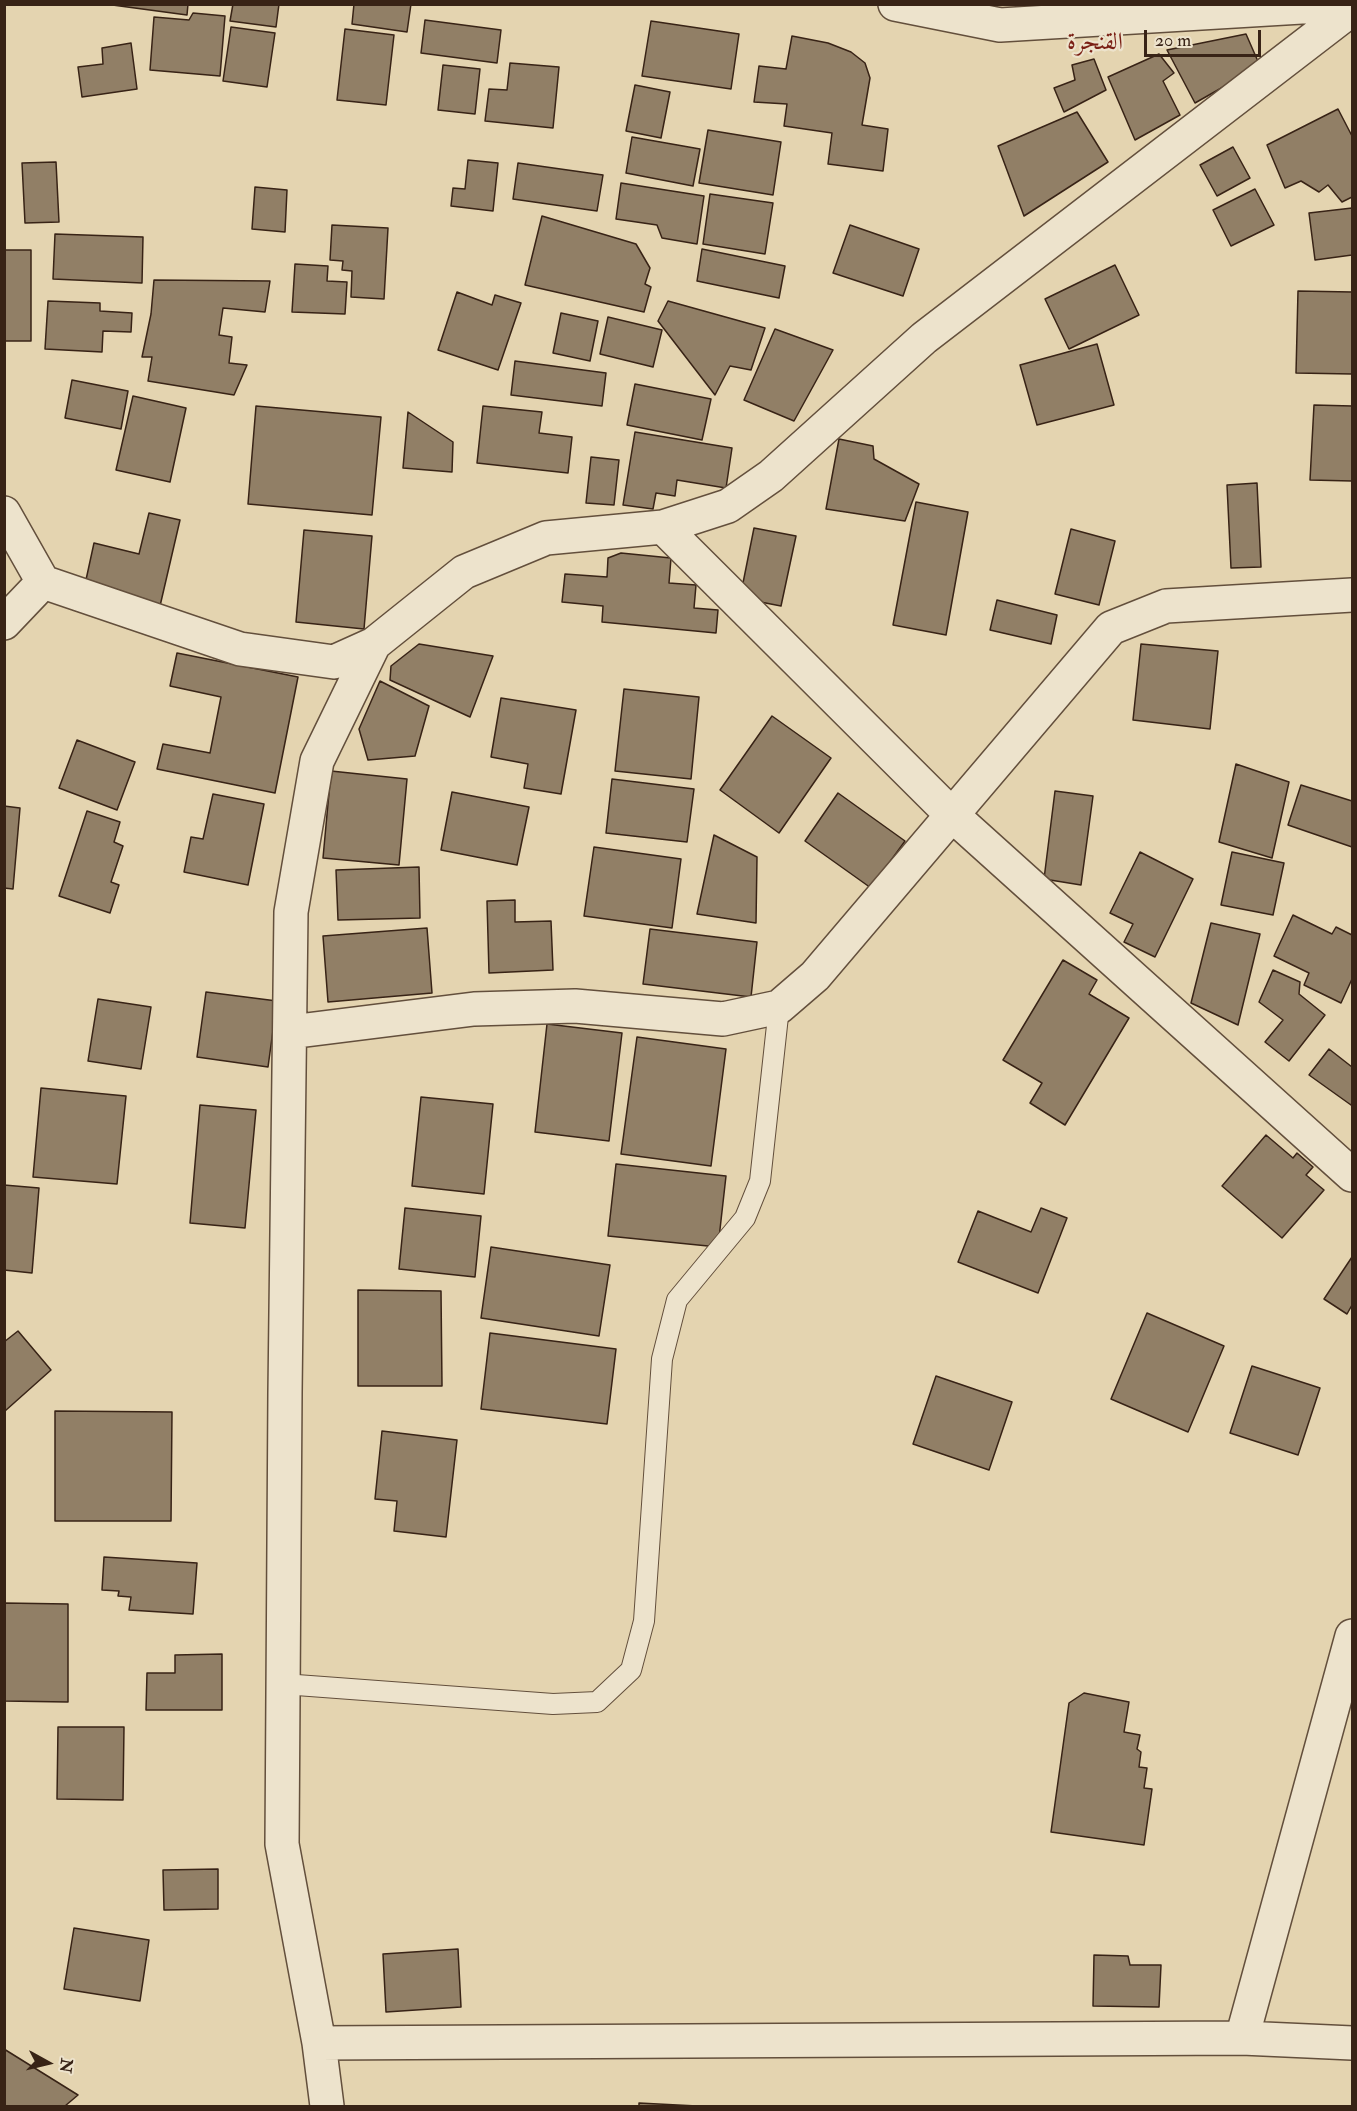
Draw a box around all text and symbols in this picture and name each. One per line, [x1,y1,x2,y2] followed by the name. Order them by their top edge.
[1147,18,1264,56] scale bar
[1155,29,1191,52] text: 20 m
[1067,30,1123,58] district label: القنجرة
[18,2033,78,2093] north arrow
[55,2057,77,2074] text: N

